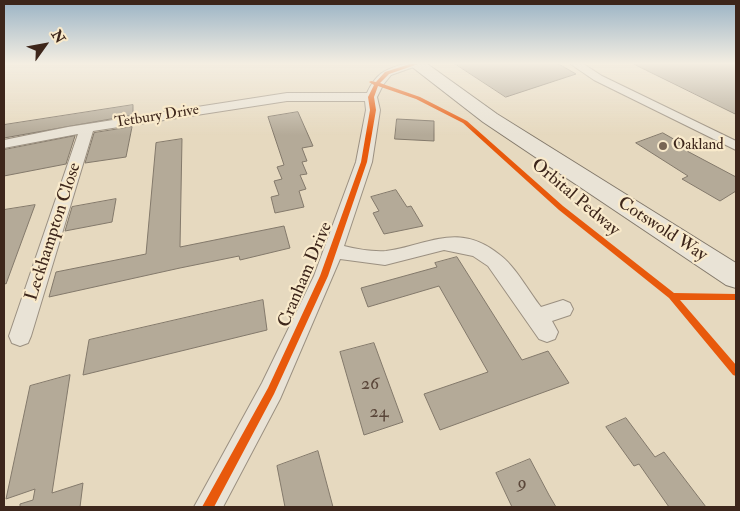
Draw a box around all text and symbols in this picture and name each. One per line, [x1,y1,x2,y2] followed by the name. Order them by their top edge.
[20,20,70,70] north arrow
[48,27,69,47] text: N
[114,101,200,133] street label: Tetbury Drive
[673,137,724,155] place label: Oakland
[657,140,669,152] marker: Oakland
[526,155,624,241] street label: Orbital Pedway
[22,160,86,304] street label: Leckhampton Close
[613,193,711,267] street label: Cotswold Way
[274,219,338,331] street label: Cranham Drive
[361,374,379,396] house number: 26
[370,402,388,424] house number: 24
[517,473,527,495] house number: 9

